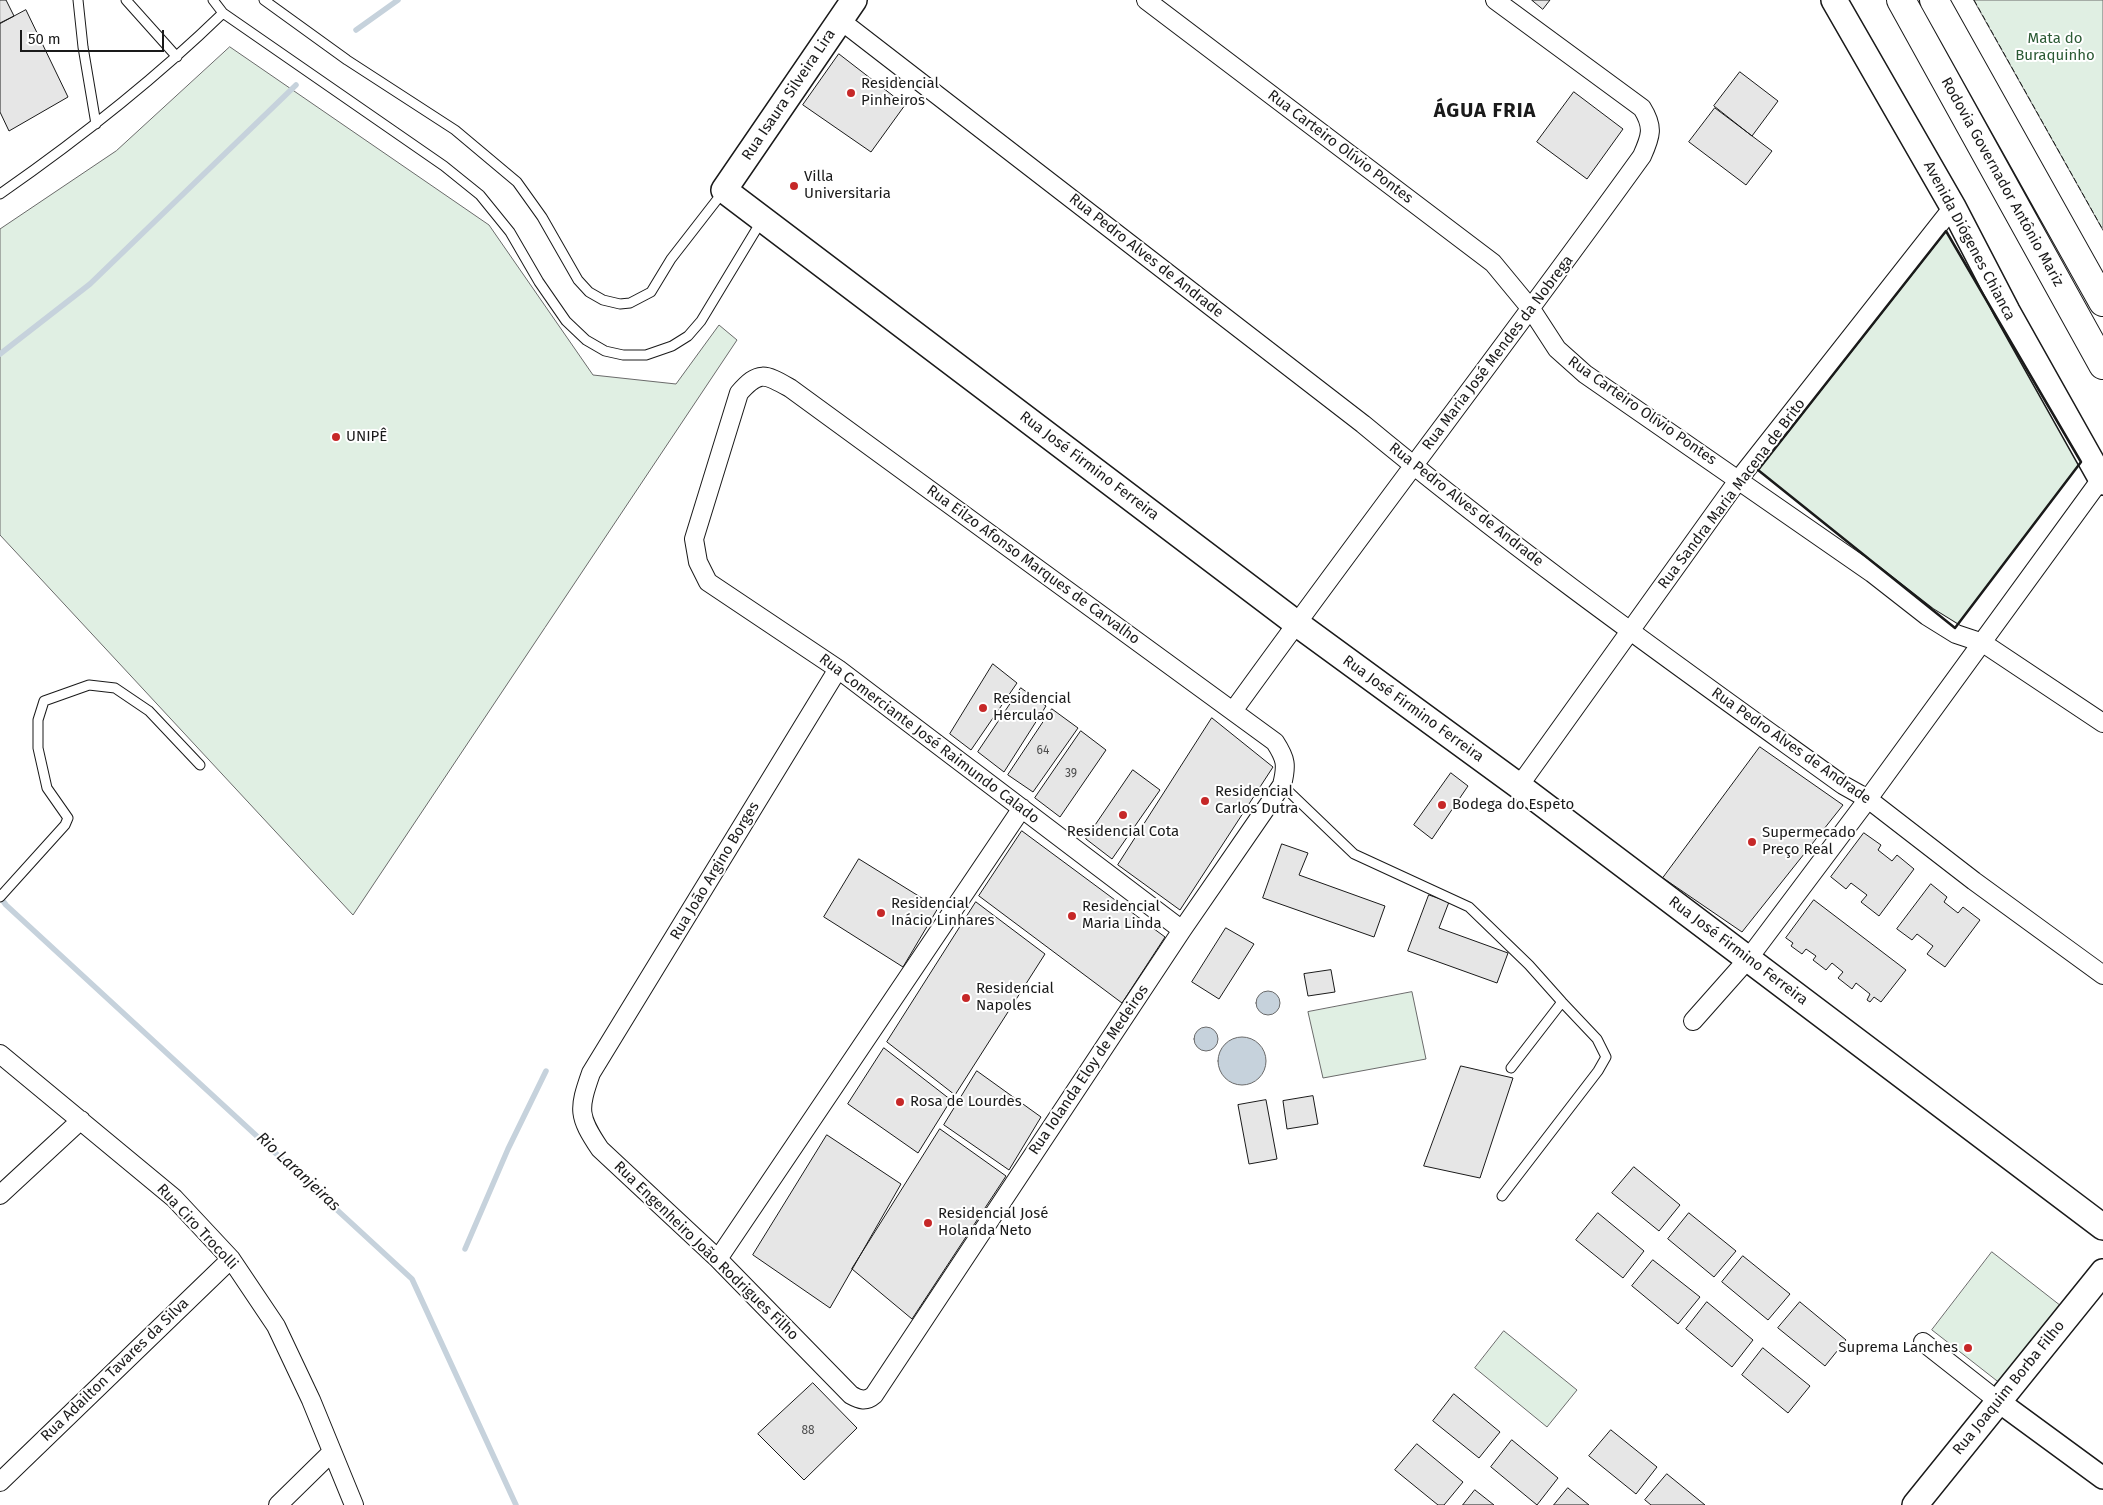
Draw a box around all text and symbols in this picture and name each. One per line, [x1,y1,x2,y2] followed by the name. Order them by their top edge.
[22,20,166,52] scale bar
[738,26,840,164] street label: Rua Isaura Silveira Lira
[28,30,61,48] text: 50 m
[2015,30,2095,65] park label: Mata do Buraquinho
[1937,74,2067,290] street label: Rodovia Governador Antônio Mariz
[861,75,939,110] place label: Residencial Pinheiros
[1264,86,1416,208] street label: Rua Carteiro Olívio Pontes
[845,87,857,99] marker: Residencial Pinheiros
[1433,99,1537,123] district label: ÁGUA FRIA
[1919,158,2019,324] street label: Avenida Diógenes Chianca
[804,168,891,203] place label: Villa Universitaria
[788,180,800,192] marker: Villa Universitaria
[1065,190,1227,322] street label: Rua Pedro Alves de Andrade
[1419,252,1577,454] street label: Rua Maria José Mendes da Nobrega
[1564,353,1720,469] street label: Rua Carteiro Olívio Pontes
[1655,395,1809,593] street label: Rua Sandra Maria Macena de Brito
[1016,408,1162,524] street label: Rua José Firmino Ferreira
[346,428,387,446] place label: UNIPÊ
[330,431,342,443] marker: UNIPÊ
[1385,439,1547,571] street label: Rua Pedro Alves de Andrade
[923,482,1143,648] street label: Rua Eilzo Afonso Marques de Carvalho
[815,650,1043,828] street label: Rua Comerciante José Raimundo Calado
[1339,652,1487,766] street label: Rua José Firmino Ferreira
[1708,684,1874,808] street label: Rua Pedro Alves de Andrade
[993,690,1071,725] place label: Residencial Herculao
[977,702,989,714] marker: Residencial Herculao
[1037,744,1049,758] house number: 64
[1065,767,1077,781] house number: 39
[1215,783,1298,818] place label: Residencial Carlos Dutra
[1199,795,1211,807] marker: Residencial Carlos Dutra
[1452,796,1574,814] place label: Bodega do Espeto
[667,799,763,943] street label: Rua João Argino Borges
[1436,799,1448,811] marker: Bodega do Espeto
[1117,809,1129,821] marker: Residencial Cota
[1067,823,1179,841] place label: Residencial Cota
[1762,824,1856,859] place label: Supermecado Preço Real
[1746,836,1758,848] marker: Supermecado Preço Real
[1665,893,1811,1009] street label: Rua José Firmino Ferreira
[891,895,994,930] place label: Residencial Inácio Linhares
[1082,898,1162,933] place label: Residencial Maria Linda
[875,907,887,919] marker: Residencial Inácio Linhares
[1066,910,1078,922] marker: Residencial Maria Linda
[976,980,1054,1015] place label: Residencial Napoles
[1025,982,1153,1158] street label: Rua Iolanda Eloy de Medeiros
[960,992,972,1004] marker: Residencial Napoles
[910,1093,1022,1111] place label: Rosa de Lourdes
[894,1096,906,1108] marker: Rosa de Lourdes
[252,1128,344,1216] water label: Rio Laranjeiras
[610,1158,802,1344] street label: Rua Engenheiro João Rodrigues Filho
[153,1180,241,1274] street label: Rua Ciro Trocolli
[938,1205,1048,1240] place label: Residencial José Holanda Neto
[922,1217,934,1229] marker: Residencial José Holanda Neto
[37,1294,193,1446] street label: Rua Adailton Tavares da Silva
[1949,1317,2069,1459] street label: Rua Joaquim Borba Filho
[1838,1339,1958,1357] place label: Suprema Lanches
[1962,1342,1974,1354] marker: Suprema Lanches
[801,1424,815,1438] house number: 88

